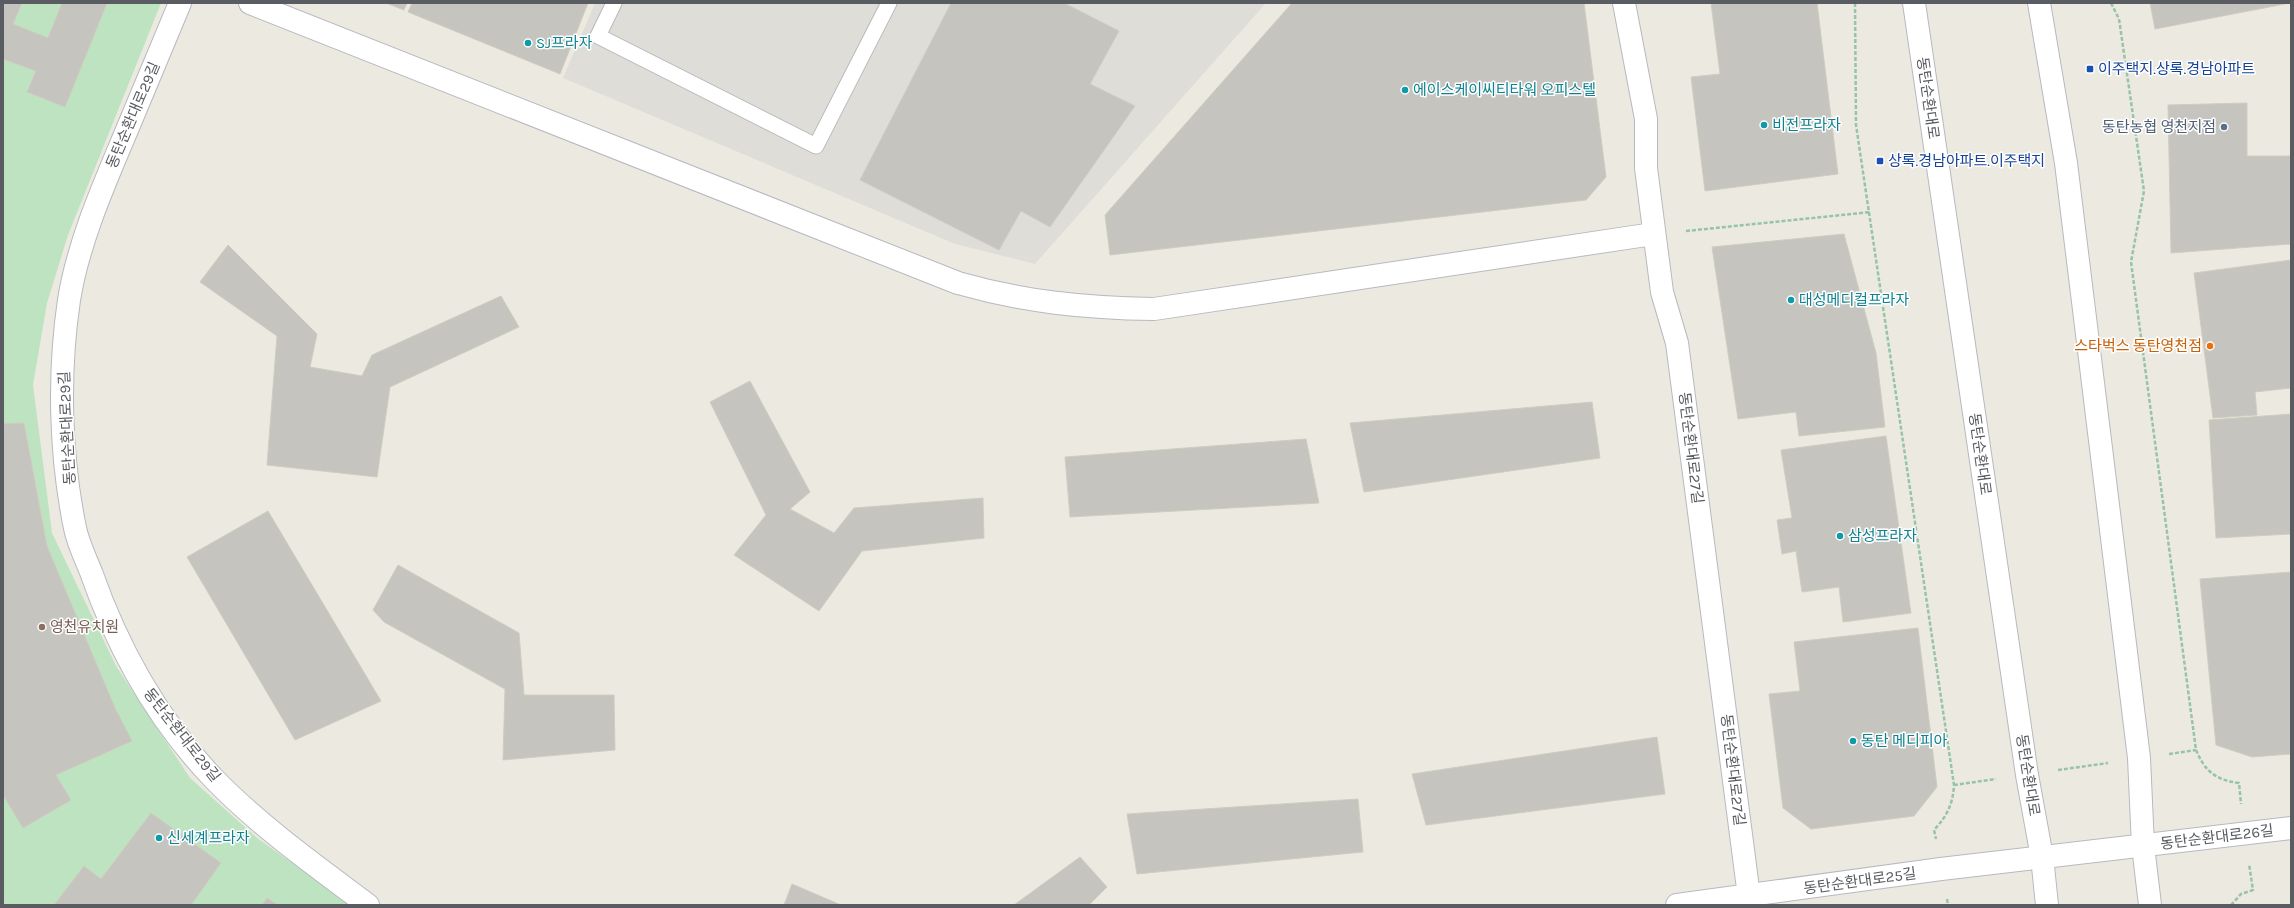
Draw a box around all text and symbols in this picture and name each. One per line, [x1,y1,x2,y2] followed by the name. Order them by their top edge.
[536,34,593,52] place label: SJ프라자
[523,38,533,48] marker: SJ프라자
[1913,56,1943,140] street label: 동탄순환대로
[102,59,164,171] street label: 동탄순환대로29길
[2098,60,2255,78] place label: 이주택지.상록.경남아파트
[2085,64,2095,74] marker: 이주택지.상록.경남아파트
[1413,81,1596,99] place label: 에이스케이씨티타워 오피스텔
[1400,85,1410,95] marker: 에이스케이씨티타워 오피스텔
[1772,116,1841,134] place label: 비전프라자
[2102,118,2216,136] place label: 동탄농협 영천지점
[1759,120,1769,130] marker: 비전프라자
[2219,122,2229,132] marker: 동탄농협 영천지점
[1888,152,2045,170] place label: 상록.경남아파트.이주택지
[1875,156,1885,166] marker: 상록.경남아파트.이주택지
[1799,291,1910,309] place label: 대성메디컬프라자
[1786,295,1796,305] marker: 대성메디컬프라자
[2074,337,2202,355] place label: 스타벅스 동탄영천점
[2205,341,2215,351] marker: 스타벅스 동탄영천점
[55,371,79,485] street label: 동탄순환대로29길
[1675,391,1707,505] street label: 동탄순환대로27길
[1965,412,1995,496] street label: 동탄순환대로
[1848,527,1917,545] place label: 삼성프라자
[1835,531,1845,541] marker: 삼성프라자
[50,618,119,636] place label: 영천유치원
[37,622,47,632] marker: 영천유치원
[140,685,224,785] street label: 동탄순환대로29길
[1717,713,1749,827] street label: 동탄순환대로27길
[1861,732,1948,750] place label: 동탄 메디피아
[2013,733,2043,817] street label: 동탄순환대로
[1848,736,1858,746] marker: 동탄 메디피아
[2159,821,2275,853] street label: 동탄순환대로26길
[167,829,250,847] place label: 신세계프라자
[154,833,164,843] marker: 신세계프라자
[1802,864,1918,898] street label: 동탄순환대로25길

